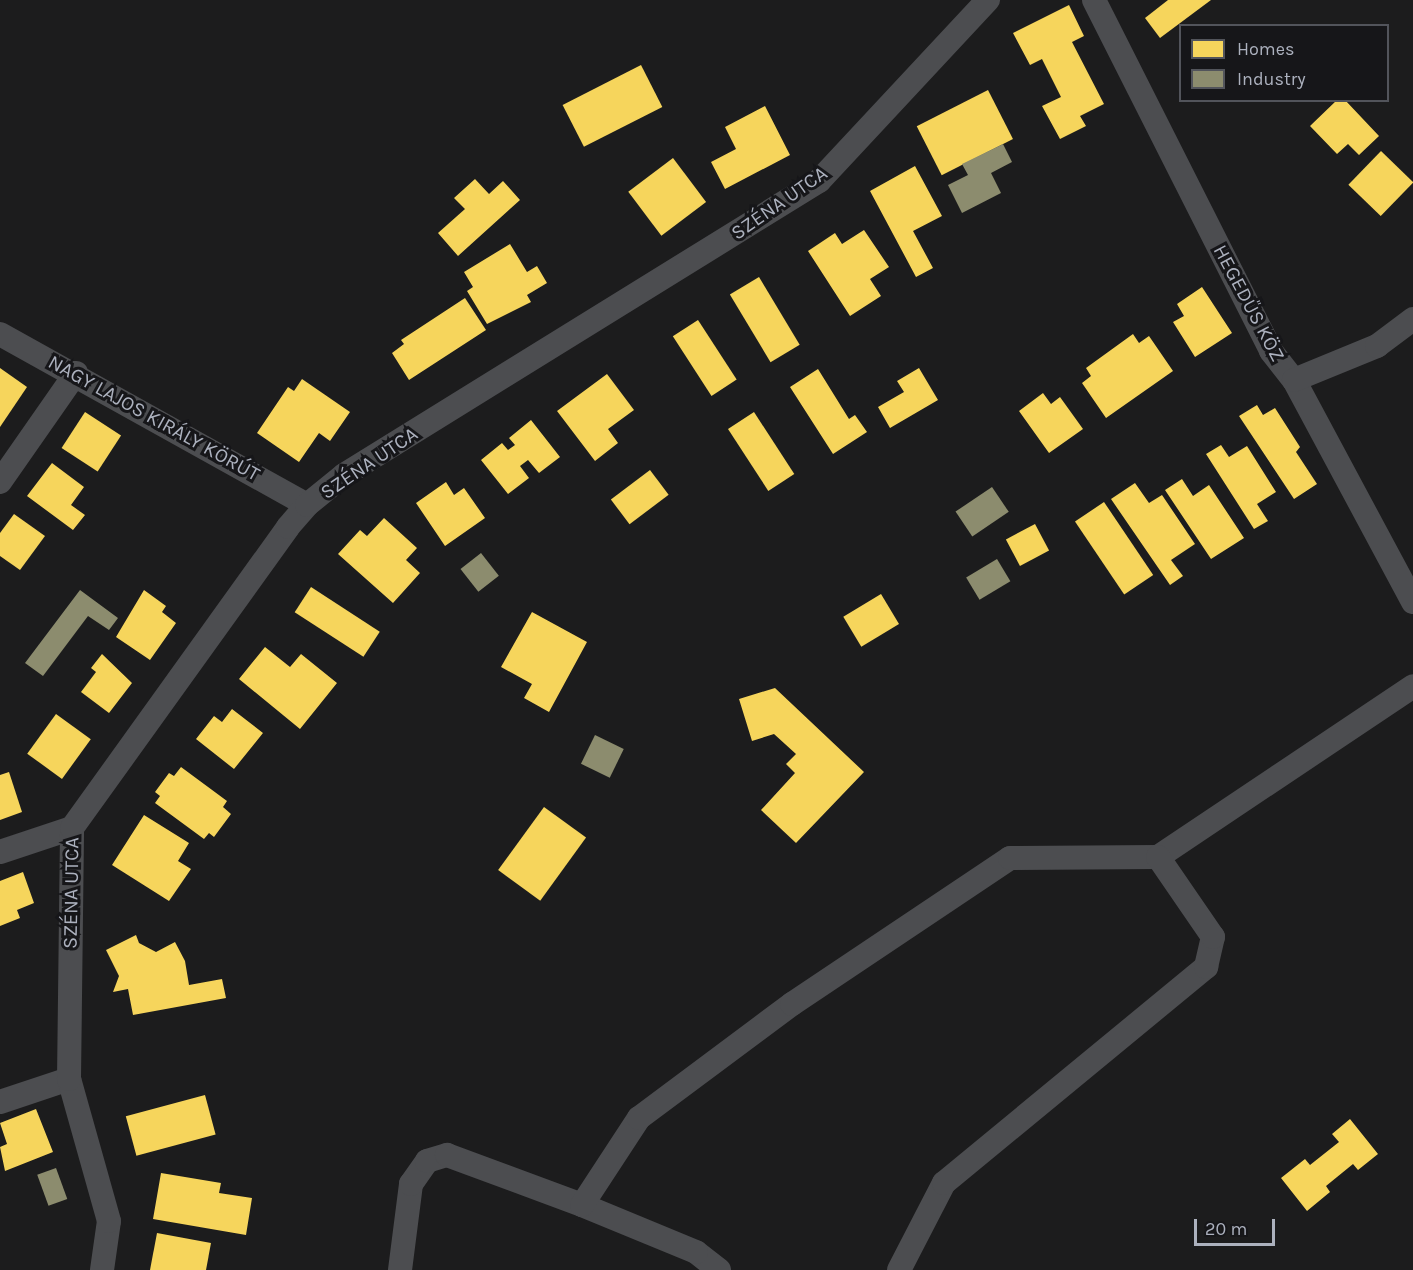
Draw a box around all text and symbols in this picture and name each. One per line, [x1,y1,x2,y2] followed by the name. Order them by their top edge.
[1179,24,1389,102] legend
[1237,38,1294,60] text: Homes
[1237,68,1306,90] text: Industry
[726,161,832,245] street label: SZÉNA UTCA
[1208,241,1290,365] street label: HEGEDŰS KÖZ
[44,350,264,486] street label: NAGY LAJOS KIRÁLY KÖRÚT
[316,422,422,504] street label: SZÉNA UTCA
[58,837,84,949] street label: SZÉNA UTCA
[1197,1207,1278,1245] scale bar
[1205,1218,1247,1240] text: 20 m

